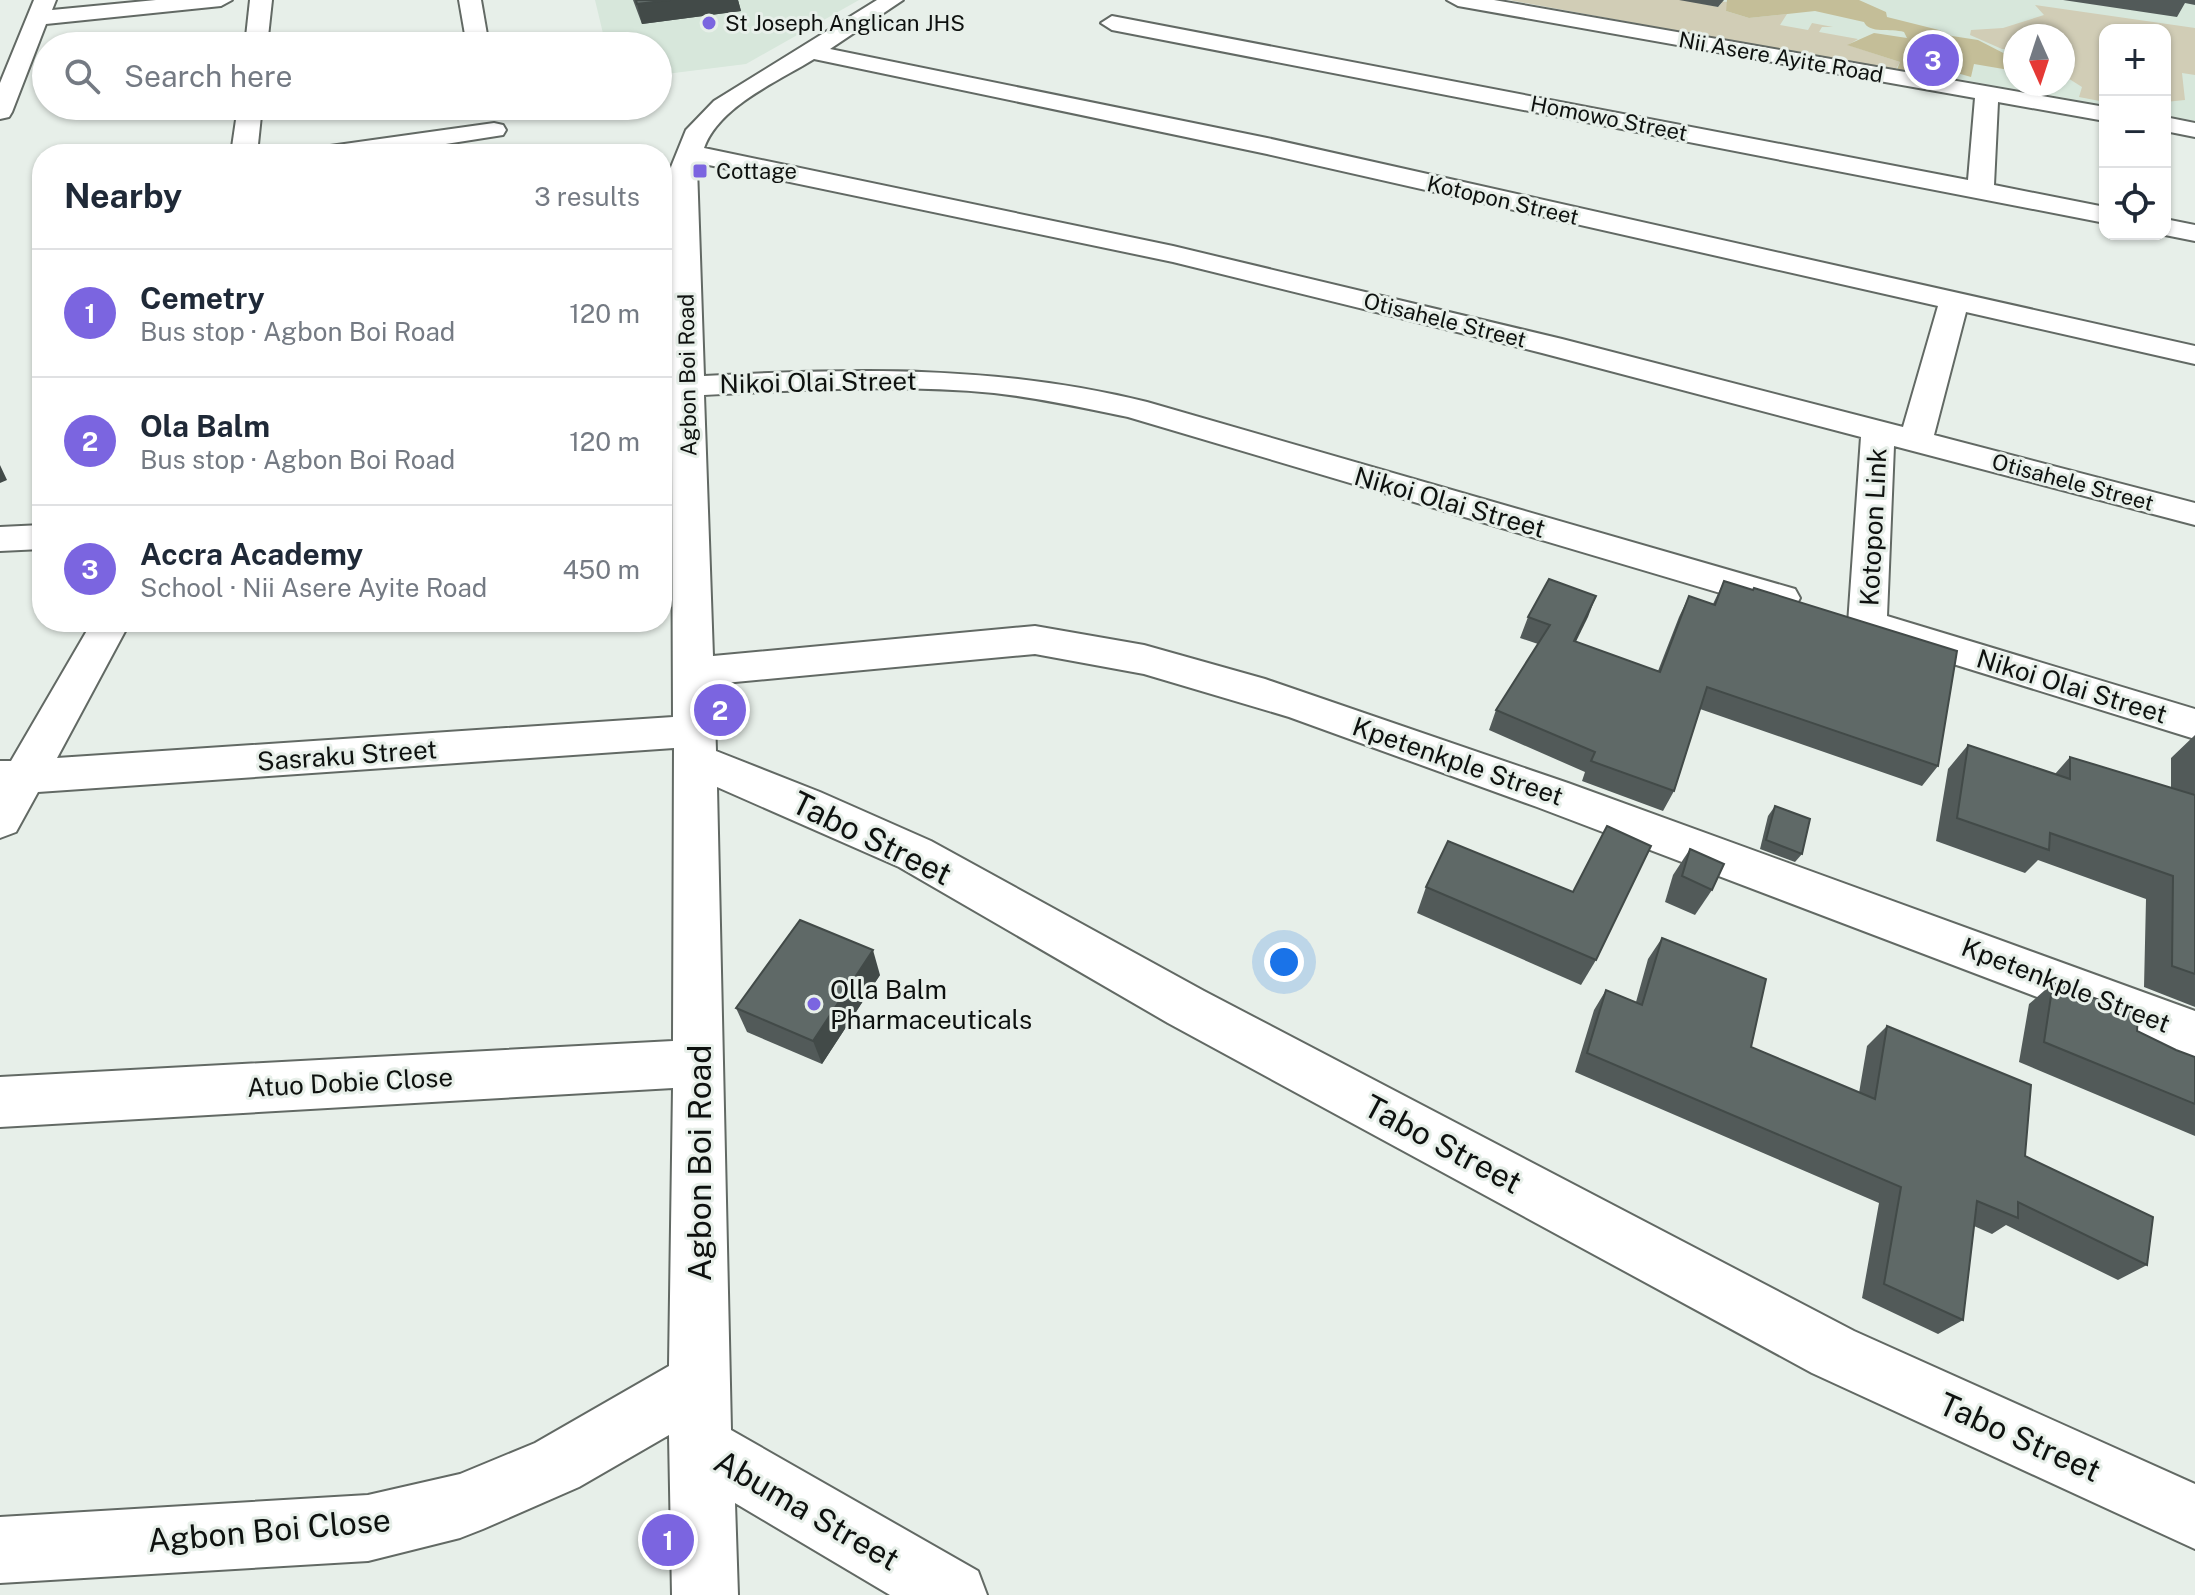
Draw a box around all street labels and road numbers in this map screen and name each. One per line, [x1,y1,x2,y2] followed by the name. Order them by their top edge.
[1677,26,1885,88] street label: Nii Asere Ayite Road
[1528,90,1690,146] street label: Homowo Street
[1425,170,1581,230] street label: Kotopon Street
[1361,287,1529,353] street label: Otisahele Street
[673,293,701,457] street label: Agbon Boi Road
[719,365,917,399] street label: Nikoi Olai Street
[1853,447,1893,607] street label: Kotopon Link
[1989,448,2157,516] street label: Otisahele Street
[1351,460,1549,544] street label: Nikoi Olai Street
[1973,642,2171,730] street label: Nikoi Olai Street
[1348,710,1568,812] street label: Kpetenkple Street
[256,733,438,777] street label: Sasraku Street
[786,783,958,893] street label: Tabo Street
[1957,931,2175,1039] street label: Kpetenkple Street
[681,1045,718,1281] street label: Agbon Boi Road
[246,1061,454,1103] street label: Atuo Dobie Close
[1358,1087,1528,1201] street label: Tabo Street
[1933,1385,2107,1489] street label: Tabo Street
[708,1442,906,1578] street label: Abuma Street
[146,1501,392,1559] street label: Agbon Boi Close

